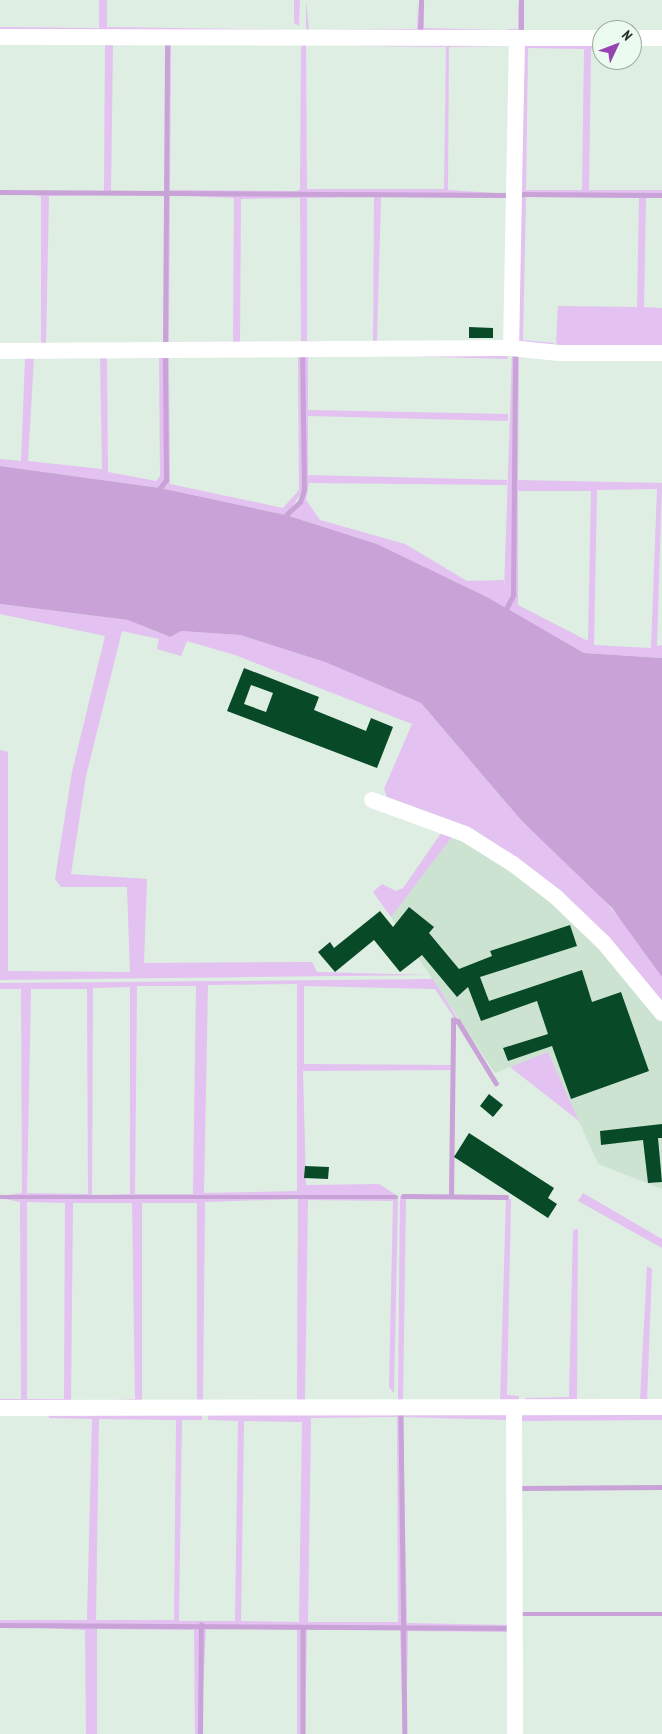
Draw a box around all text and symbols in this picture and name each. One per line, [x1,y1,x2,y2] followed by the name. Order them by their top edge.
[592,20,642,70] north arrow
[618,27,636,44] text: N

